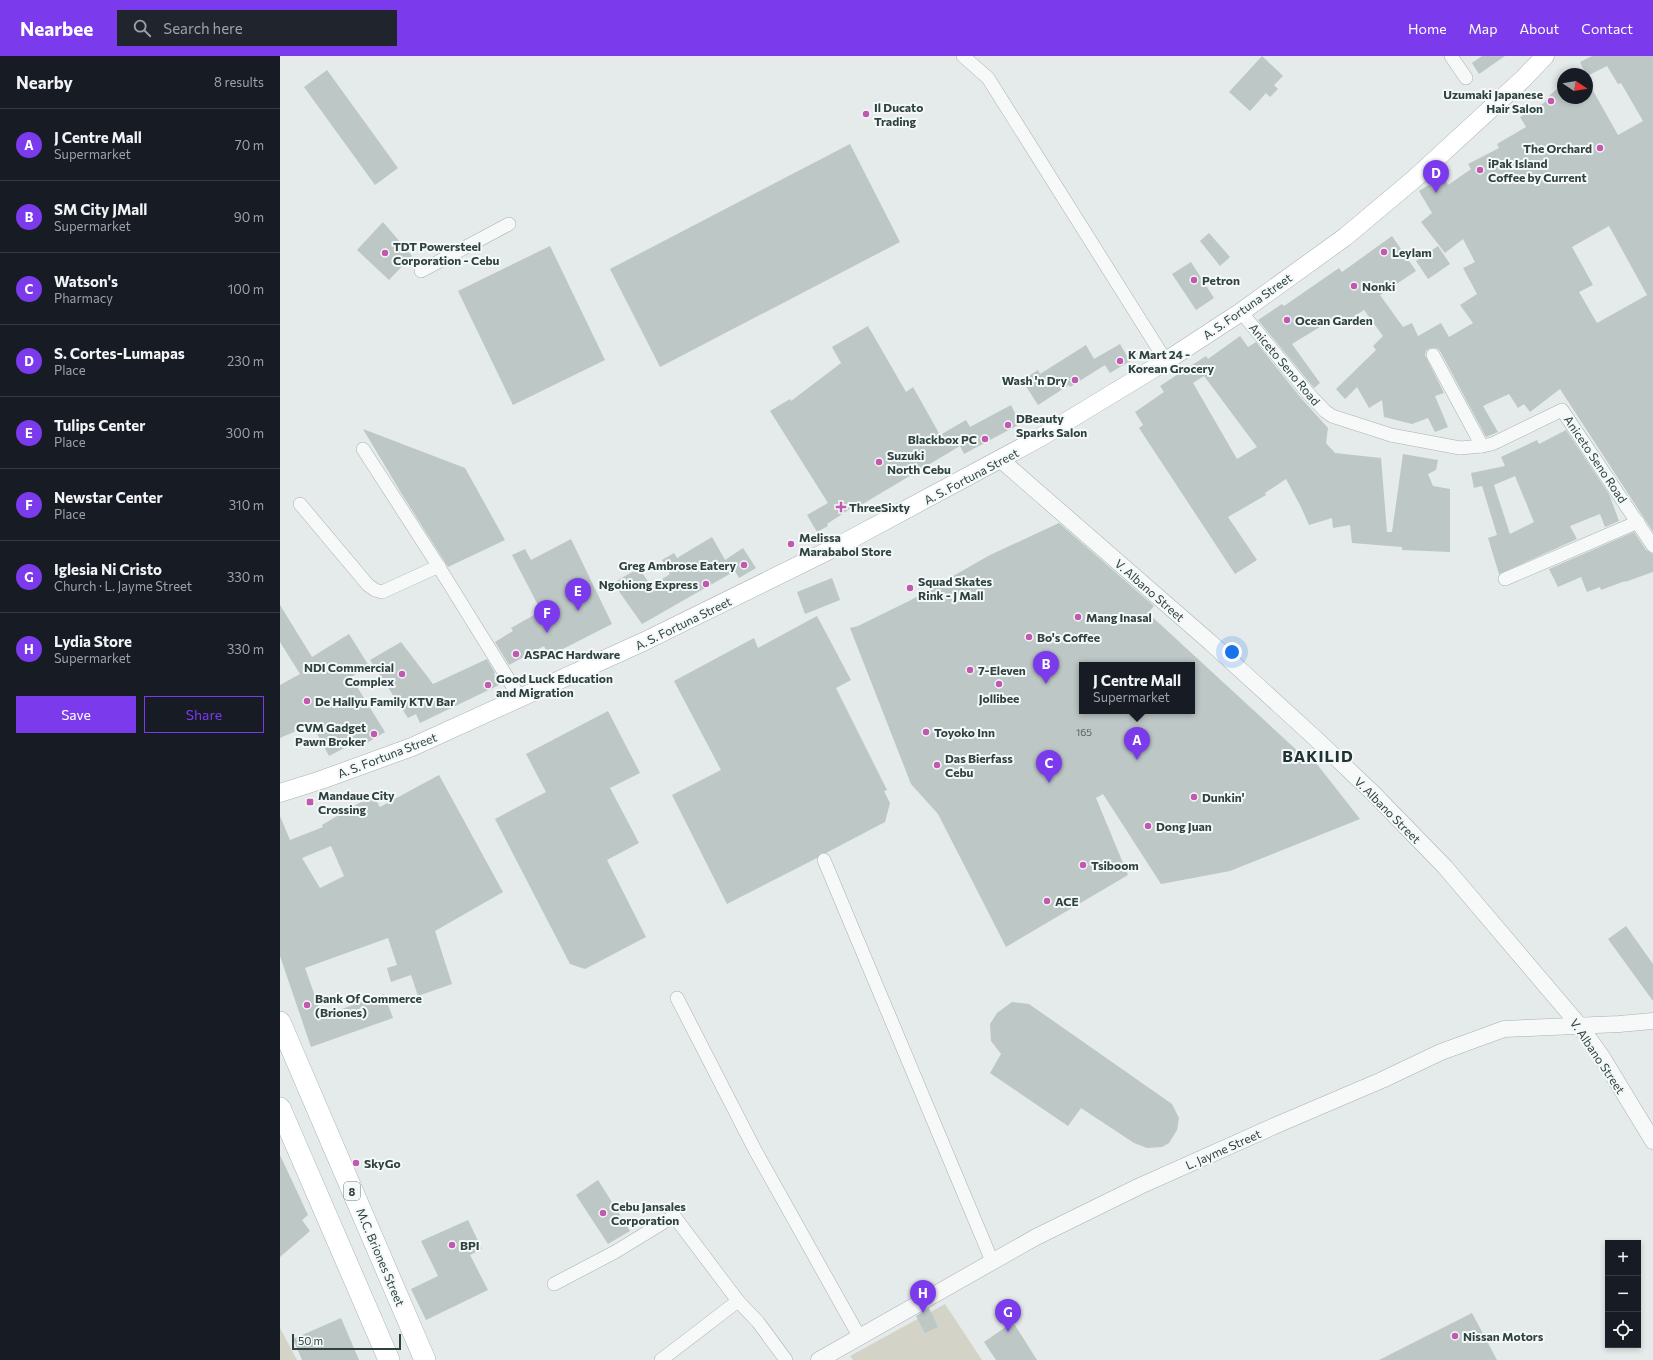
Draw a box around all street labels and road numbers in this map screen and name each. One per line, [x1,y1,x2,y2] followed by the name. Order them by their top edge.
[1200,270,1294,342] street label: A. S. Fortuna Street
[1247,320,1323,408] street label: Aniceto Seno Road
[1562,413,1630,505] street label: Aniceto Seno Road
[921,445,1021,507] street label: A. S. Fortuna Street
[1112,556,1188,624] street label: V. Albano Street
[633,594,733,652] street label: A. S. Fortuna Street
[335,730,439,780] street label: A. S. Fortuna Street
[1352,774,1424,846] street label: V. Albano Street
[1568,1016,1628,1096] street label: V. Albano Street
[1183,1126,1263,1173] street label: L. Jayme Street
[344,1182,360,1200] road number: 8
[354,1206,408,1308] street label: M.C. Briones Street

